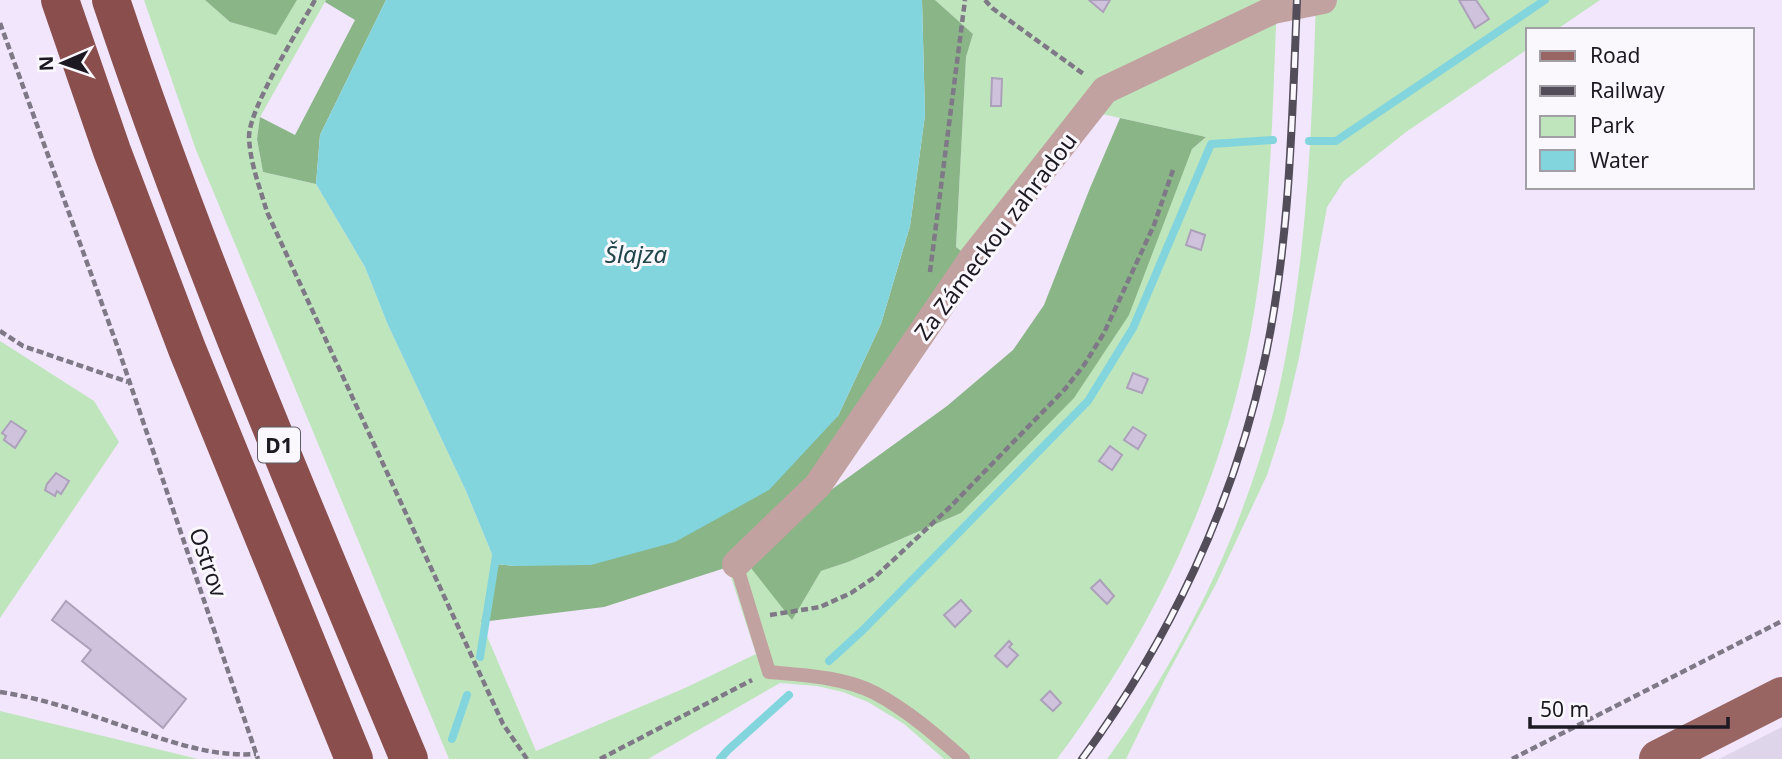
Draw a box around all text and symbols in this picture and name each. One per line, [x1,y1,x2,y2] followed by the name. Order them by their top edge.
[28,28,98,98] north arrow
[1526,28,1754,189] legend
[1590,41,1640,69] text: Road
[33,55,59,72] text: N
[1590,76,1665,104] text: Railway
[1590,111,1635,139] text: Park
[906,126,1084,346] street label: Za Zámeckou zahradou
[1590,146,1649,174] text: Water
[605,237,668,270] water label: Šlajza
[258,428,300,462] road number: D1
[182,523,236,601] street label: Ostrov
[1530,686,1728,730] scale bar
[1540,695,1589,723] text: 50 m

